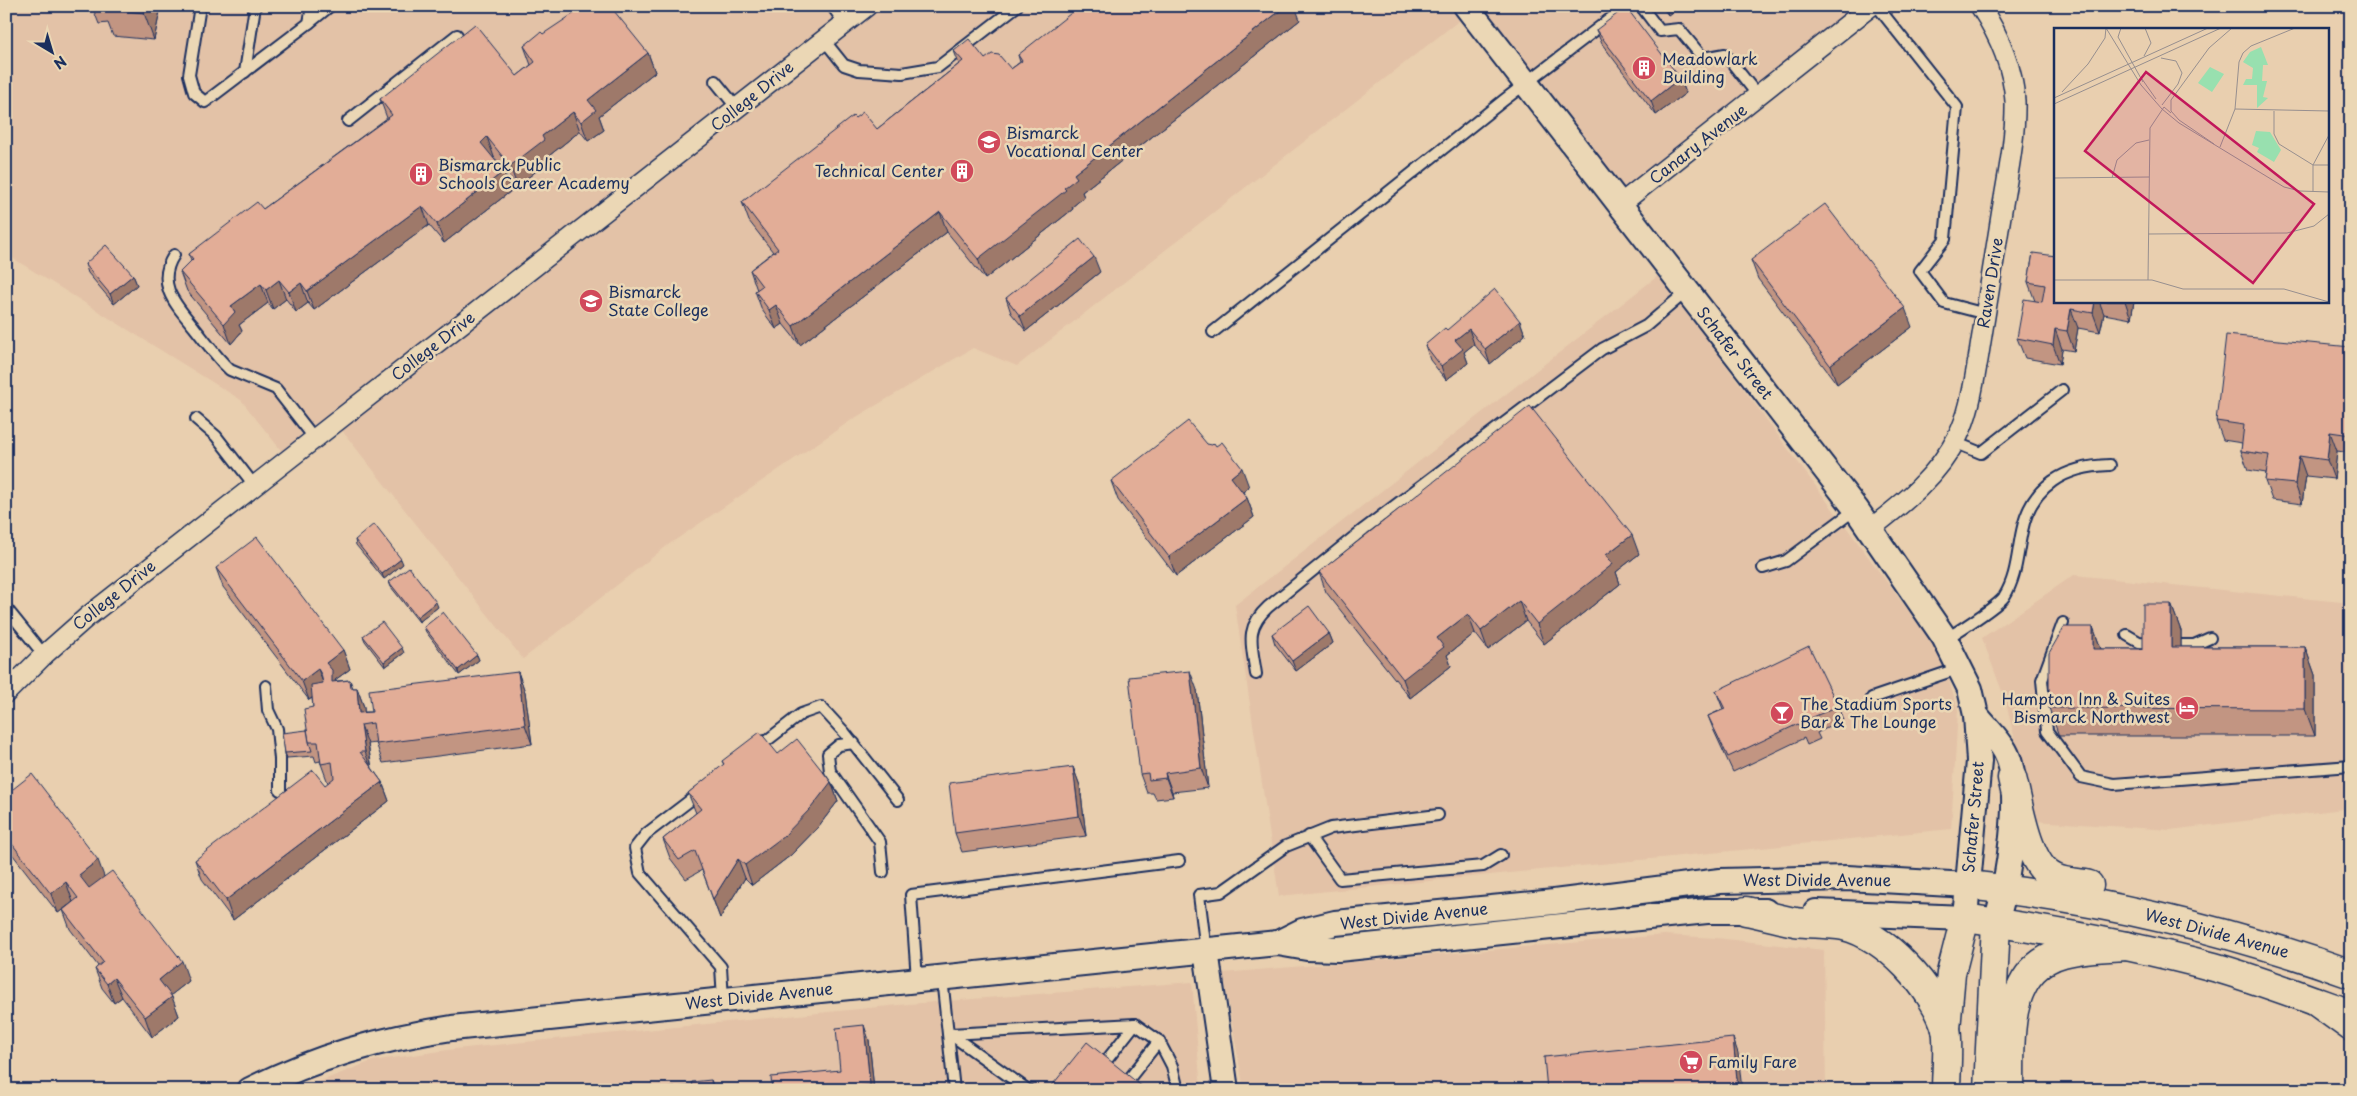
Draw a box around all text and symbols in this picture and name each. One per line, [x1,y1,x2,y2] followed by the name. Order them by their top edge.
[28,28,78,78] north arrow
[2054,28,2330,302] inset map
[1662,46,1758,88] place label: Meadowlark Building
[49,51,71,74] text: N
[705,54,798,136] street label: College Drive
[1631,55,1657,81] building icon: Meadowlark Building
[1643,97,1752,189] street label: Canary Avenue
[1006,120,1144,162] place label: Bismarck Vocational Center
[976,129,1002,155] school or university icon: Bismarck Vocational Center
[438,152,630,194] place label: Bismarck Public Schools Career Academy
[815,158,944,182] place label: Technical Center
[949,158,975,184] building icon: Technical Center
[408,161,434,187] building icon: Bismarck Public Schools Career Academy
[1970,236,2008,330] street label: Raven Drive
[608,279,709,321] place label: Bismarck State College
[578,288,604,314] school or university icon: Bismarck State College
[1692,301,1780,404] street label: Schafer Street
[385,305,480,386] street label: College Drive
[67,553,160,635] street label: College Drive
[2002,686,2170,728] place label: Hampton Inn & Suites Bismarck Northwest
[1800,691,1952,733] place label: The Stadium Sports Bar & The Lounge
[2174,695,2200,721] hotel icon: Hampton Inn & Suites Bismarck Northwest
[1769,700,1795,726] bar icon: The Stadium Sports Bar & The Lounge
[1955,760,1989,874] street label: Schafer Street
[1743,867,1891,891] street label: West Divide Avenue
[1339,895,1489,935] street label: West Divide Avenue
[2143,901,2292,963] street label: West Divide Avenue
[684,975,834,1015] street label: West Divide Avenue
[1678,1049,1704,1075] supermarket icon: Family Fare
[1708,1049,1797,1073] place label: Family Fare

